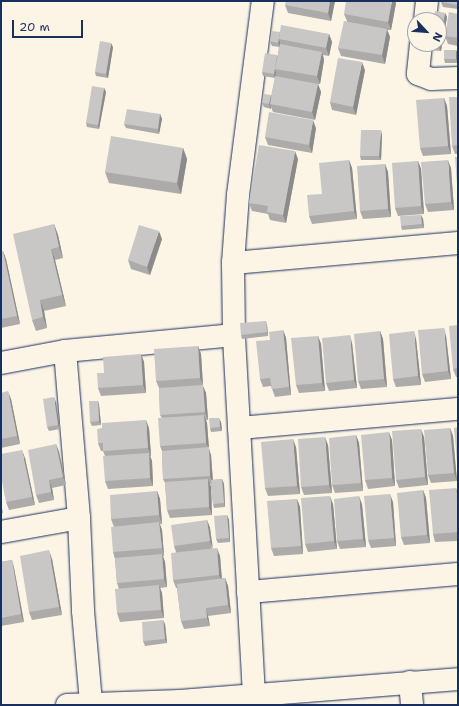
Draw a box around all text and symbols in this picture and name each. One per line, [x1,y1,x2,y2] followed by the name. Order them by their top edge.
[14,12,85,38] scale bar
[407,12,447,52] north arrow
[19,19,50,35] text: 20 m
[429,30,446,44] text: N

